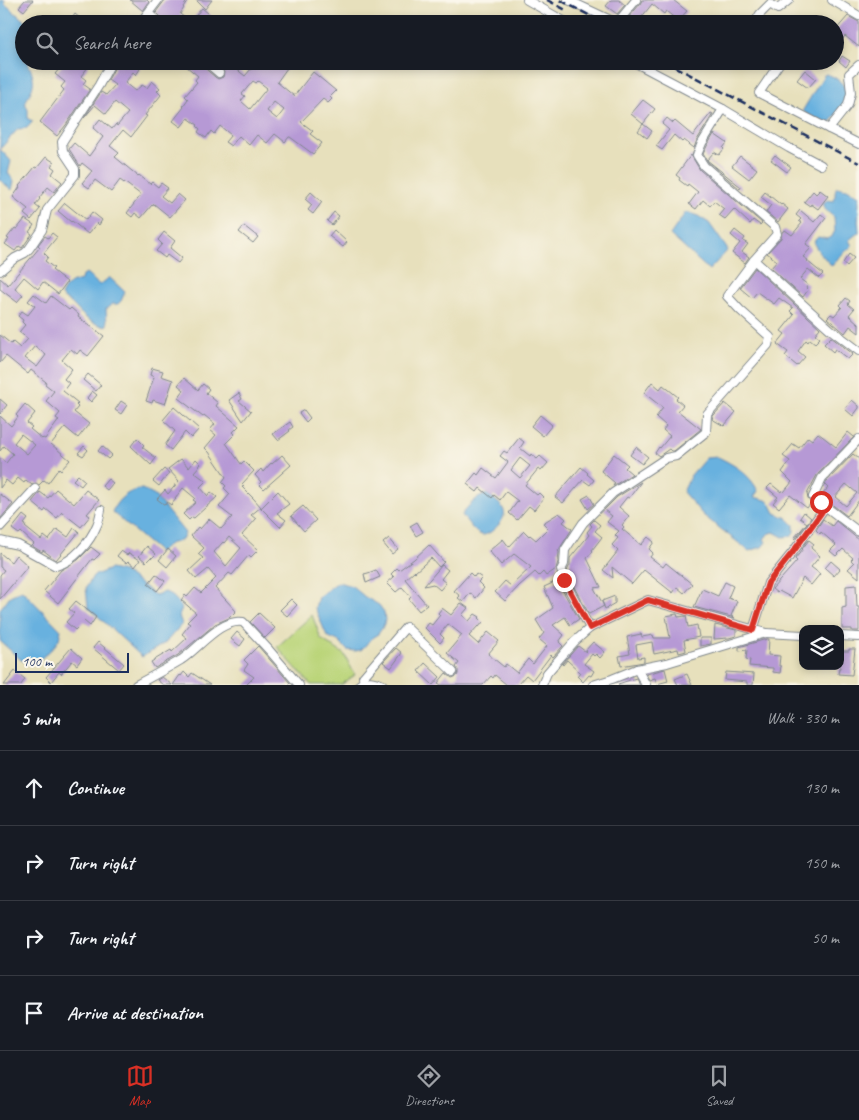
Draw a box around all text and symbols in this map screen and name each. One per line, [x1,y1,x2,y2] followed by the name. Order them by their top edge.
[15,15,844,70] search box
[33,29,61,57] icon: search
[73,31,150,55] text: Search here
[810,491,833,514] route start
[553,569,576,592] route end
[799,625,844,670] map controls
[799,625,844,670] button: layers
[15,650,129,673] scale bar
[22,653,52,670] text: 100 m
[20,705,60,731] text: 5 min
[767,708,839,728] text: Walk · 330 m
[20,774,48,802] icon: ahead
[67,776,124,800] text: Continue
[805,778,839,798] text: 130 m
[20,849,48,877] icon: right
[67,851,134,875] text: Turn right
[805,853,839,873] text: 150 m
[20,924,48,952] icon: right
[67,926,134,950] text: Turn right
[812,928,839,948] text: 50 m
[20,999,48,1027] icon: arrive
[67,1001,203,1025] text: Arrive at destination
[126,1062,154,1109] tab: Map
[405,1062,454,1109] tab: Directions
[705,1062,733,1109] tab: Saved

